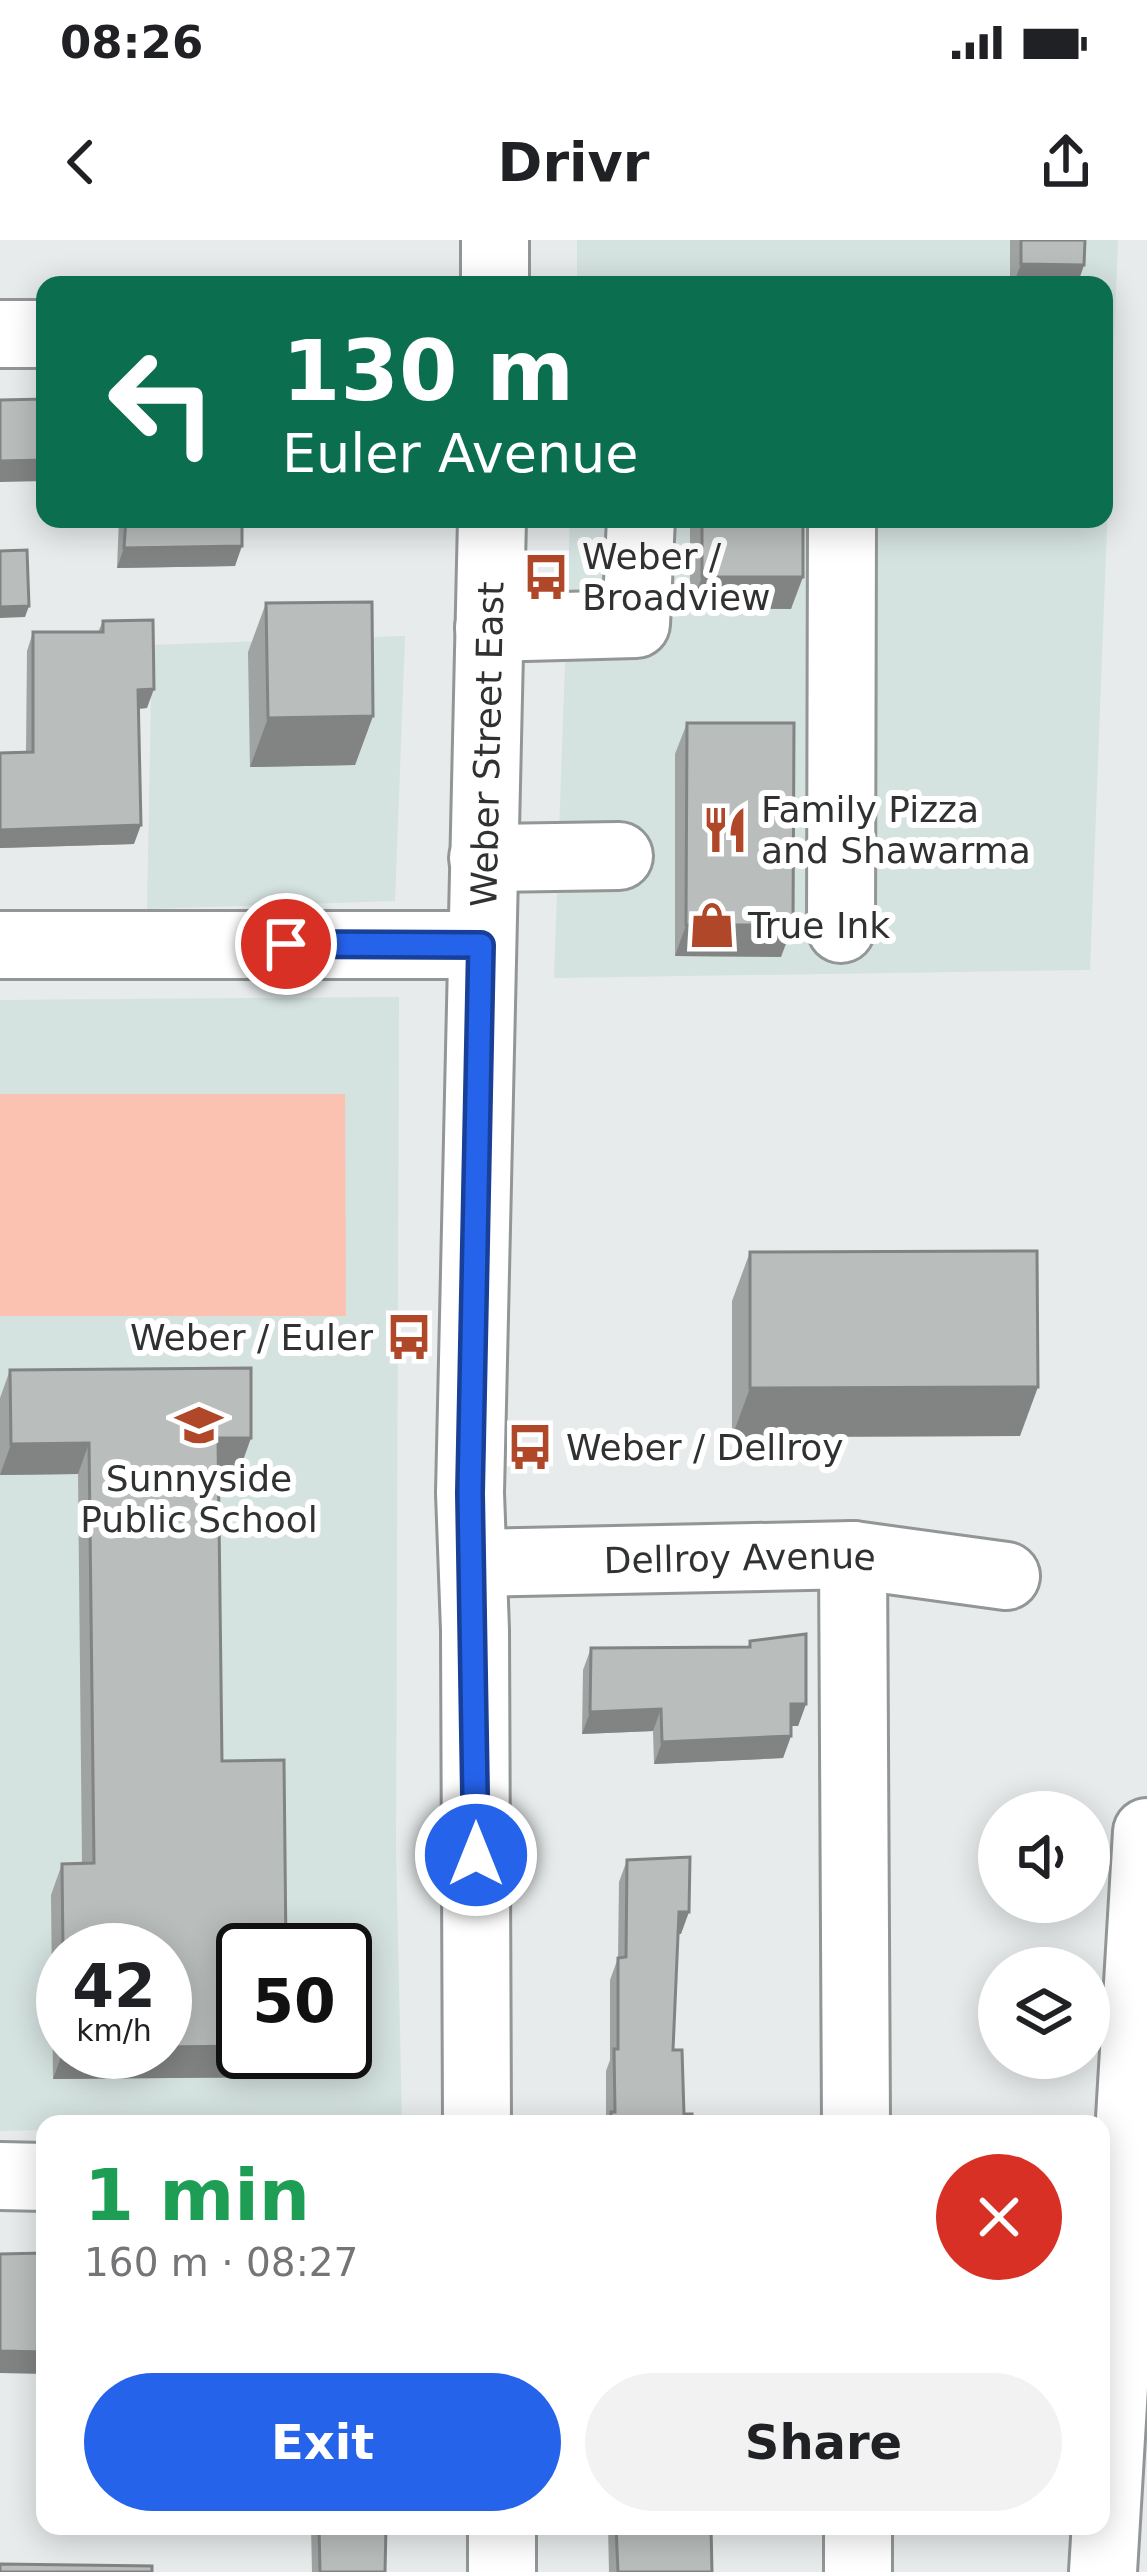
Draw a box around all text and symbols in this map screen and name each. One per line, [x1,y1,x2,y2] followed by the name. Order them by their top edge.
[60,16,203,69] text: 08:26
[48,129,114,195] icon: back
[1033,129,1099,195] icon: share
[498,131,649,194] text: Drivr
[282,322,574,420] text: 130 m
[84,324,240,480] icon: left
[282,422,639,485] text: Euler Avenue
[582,536,771,618] place label: Weber / Broadview
[521,552,571,602] bus stop icon: Weber / Broadview
[463,581,511,907] street label: Weber Street East
[761,789,1031,871] place label: Family Pizza and Shawarma
[700,805,750,855] restaurant icon: Family Pizza and Shawarma
[235,893,337,995] pin
[687,900,737,950] shop icon: True Ink
[747,905,890,946] place label: True Ink
[253,911,319,977] icon: arrive
[384,1312,434,1362] bus stop icon: Weber / Euler
[130,1317,373,1358] place label: Weber / Euler
[174,1400,224,1450] school or university icon: Sunnyside Public School
[505,1422,555,1472] bus stop icon: Weber / Dellroy
[566,1427,844,1468] place label: Weber / Dellroy
[80,1458,318,1540] place label: Sunnyside Public School
[603,1534,879,1581] street label: Dellroy Avenue
[978,1791,1110,2079] map controls
[978,1791,1110,1923] button: sound
[413,1792,539,1918] position arrow
[216,1923,372,2079] speed limit sign: 50
[978,1947,1110,2079] button: layers
[72,1951,156,2021] text: 42
[76,2013,152,2048] text: km/h
[84,2153,310,2237] text: 1 min
[936,2154,1062,2280] button: close
[84,2240,358,2285] text: 160 m · 08:27
[84,2373,561,2511] button: Exit
[585,2373,1062,2511] button: Share

